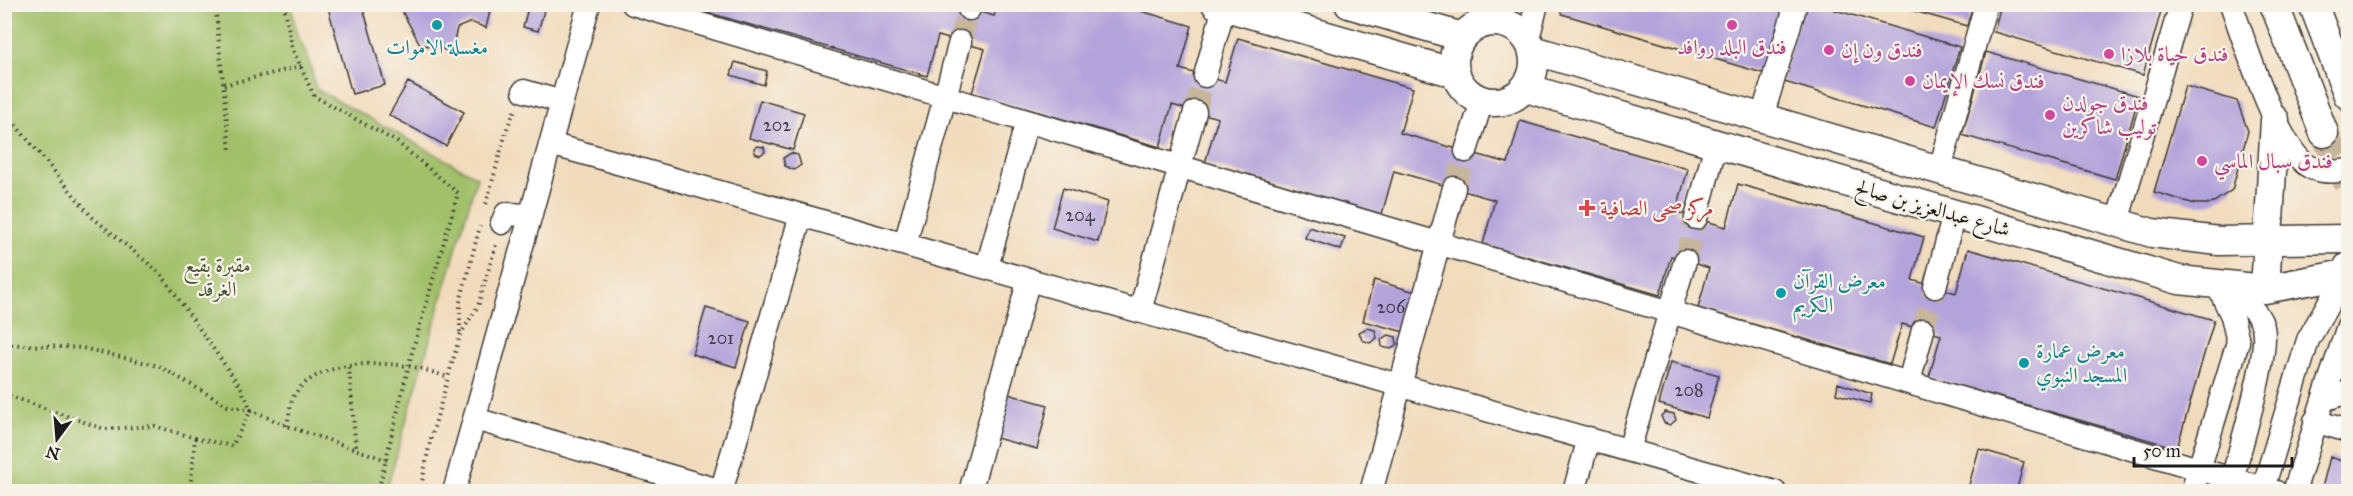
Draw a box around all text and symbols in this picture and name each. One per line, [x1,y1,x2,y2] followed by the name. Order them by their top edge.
[430,18,444,32] marker: مغسلة الاموات
[1725,18,1739,32] marker: فندق البلد روافد
[386,34,488,60] place label: مغسلة الاموات
[1677,34,1787,60] place label: فندق البلد روافد
[1841,37,1923,64] place label: فندق ون إن
[2121,41,2229,67] place label: فندق حیاة بلازا
[1822,43,1836,57] marker: فندق ون إن
[2102,47,2116,61] marker: فندق حیاة بلازا
[1922,68,2045,97] place label: فندق نسك الإيمان
[1903,74,1917,88] marker: فندق نسك الإيمان
[2062,90,2157,141] place label: فندق جولدن توليب شاكرين
[2043,108,2057,122] marker: فندق جولدن توليب شاكرين
[763,114,791,136] house number: 202
[2214,148,2333,181] place label: فندق سبال الماسي
[2195,154,2209,168] marker: فندق سبال الماسي
[1851,173,2013,247] street label: شارع عبدالعزيز بن صالح
[1600,195,1714,223] place label: مركز صحى الصافية
[1578,199,1596,217] marker: مركز صحى الصافية
[1065,204,1096,226] house number: 204
[183,252,251,302] park label: مقبرة بقيع الغرقد
[1793,268,1886,323] place label: معرض القرآن الكريم
[1774,286,1788,300] marker: معرض القرآن الكريم
[1377,296,1406,318] house number: 206
[708,327,734,349] house number: 201
[2036,338,2127,391] place label: معرض عمارة المسجد النبوي
[2017,356,2031,370] marker: معرض عمارة المسجد النبوي
[1675,379,1703,401] house number: 208
[27,409,87,469] north arrow
[2134,430,2292,468] scale bar
[2143,440,2181,462] text: 50 m
[43,442,62,464] text: N

